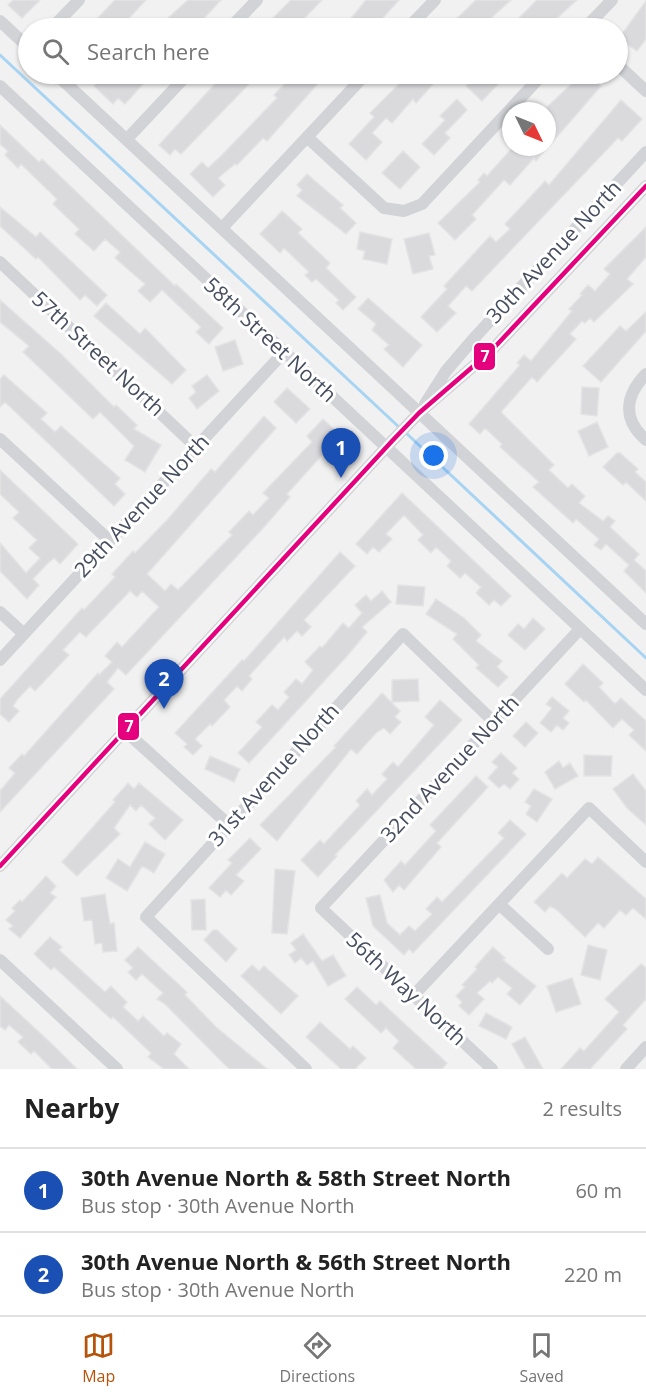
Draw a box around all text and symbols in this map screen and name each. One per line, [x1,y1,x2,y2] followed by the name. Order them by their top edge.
[18,18,628,84] search box
[39,35,72,68] icon: search
[87,36,210,66] text: Search here
[502,102,556,156] north arrow
[480,174,627,329] street label: 30th Avenue North
[198,271,343,408] street label: 58th Street North
[26,285,171,422] street label: 57th Street North
[473,342,496,371] line badge: 7
[480,345,490,367] text: 7
[68,428,215,583] street label: 29th Avenue North
[322,428,360,478] pin: 1
[419,441,448,470] your location
[144,660,184,709] pin: 2
[374,689,525,848] street label: 32nd Avenue North
[202,697,345,852] street label: 31st Avenue North
[117,712,140,741] line badge: 7
[124,715,134,737] text: 7
[341,925,473,1051] street label: 56th Way North
[24,1090,119,1126] text: Nearby
[542,1095,622,1122] text: 2 results
[81,1162,511,1192] text: 30th Avenue North & 58th Street North
[38,1177,49,1204] text: 1
[575,1177,622,1204] text: 60 m
[81,1192,354,1219] text: Bus stop · 30th Avenue North
[81,1246,511,1276] text: 30th Avenue North & 56th Street North
[38,1261,49,1288] text: 2
[564,1261,622,1288] text: 220 m
[81,1276,354,1303] text: Bus stop · 30th Avenue North
[82,1329,115,1387] tab: Map
[280,1329,355,1387] tab: Directions
[519,1329,564,1387] tab: Saved

